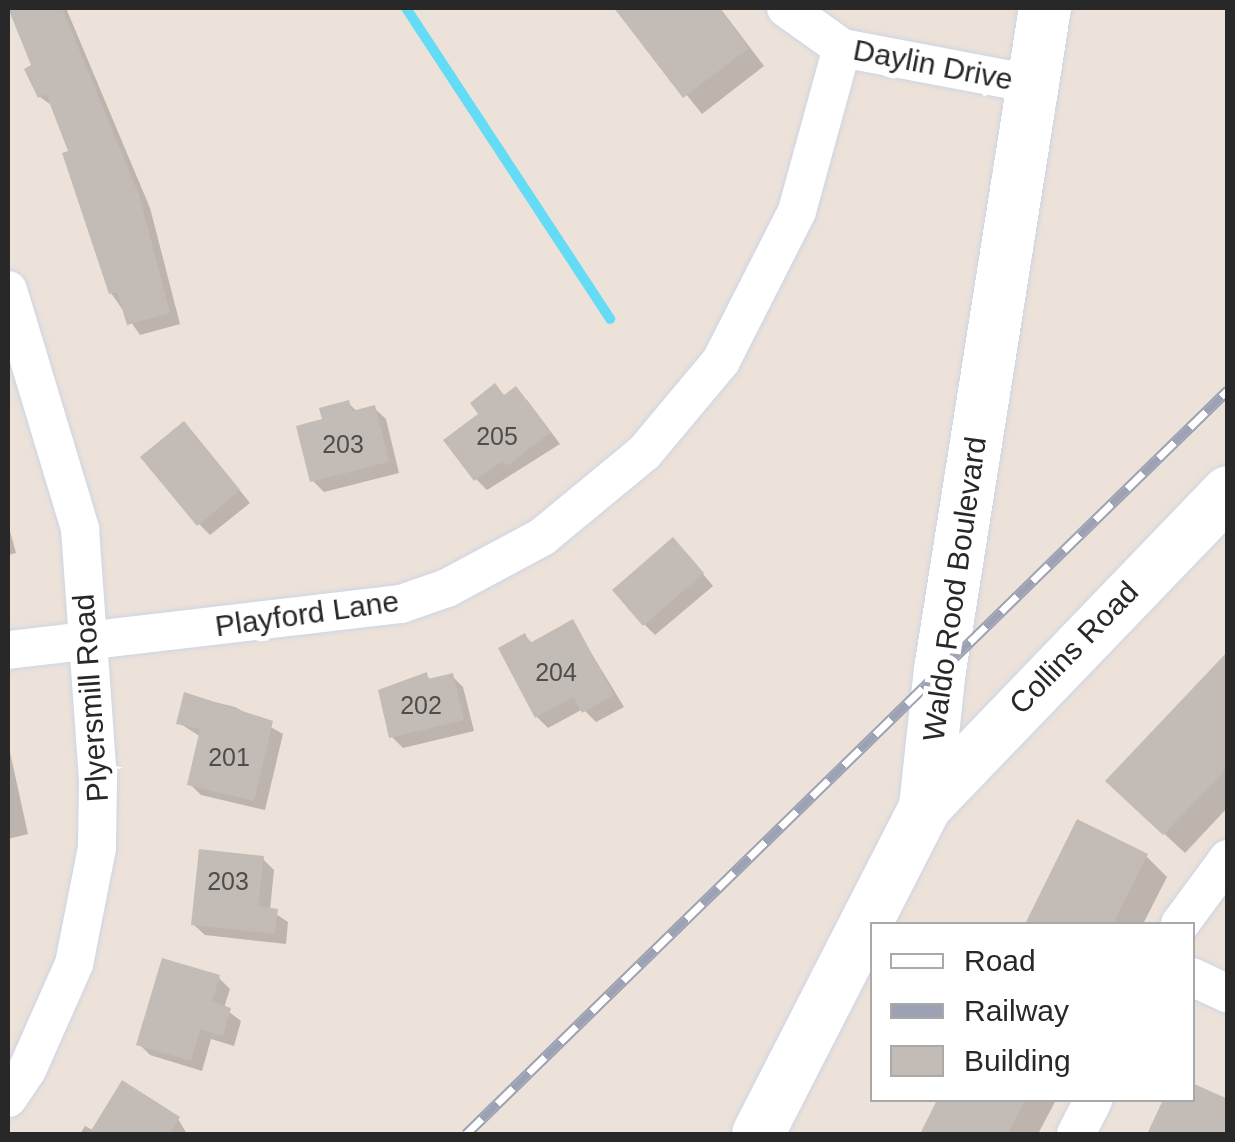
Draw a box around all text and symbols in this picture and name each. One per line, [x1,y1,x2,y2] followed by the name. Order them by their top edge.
[850,32,1016,98] street label: Daylin Drive
[476,421,518,451] house number: 205
[322,429,364,459] house number: 203
[916,434,994,744] street label: Waldo Rood Boulevard
[1002,574,1146,722] street label: Collins Road
[213,583,401,645] street label: Playford Lane
[66,593,116,803] street label: Plyersmill Road
[535,657,577,687] house number: 204
[400,690,442,720] house number: 202
[208,742,250,772] house number: 201
[207,866,249,896] house number: 203
[870,922,1195,1102] legend
[964,944,1036,977] text: Road
[964,994,1069,1027] text: Railway
[964,1044,1071,1077] text: Building

